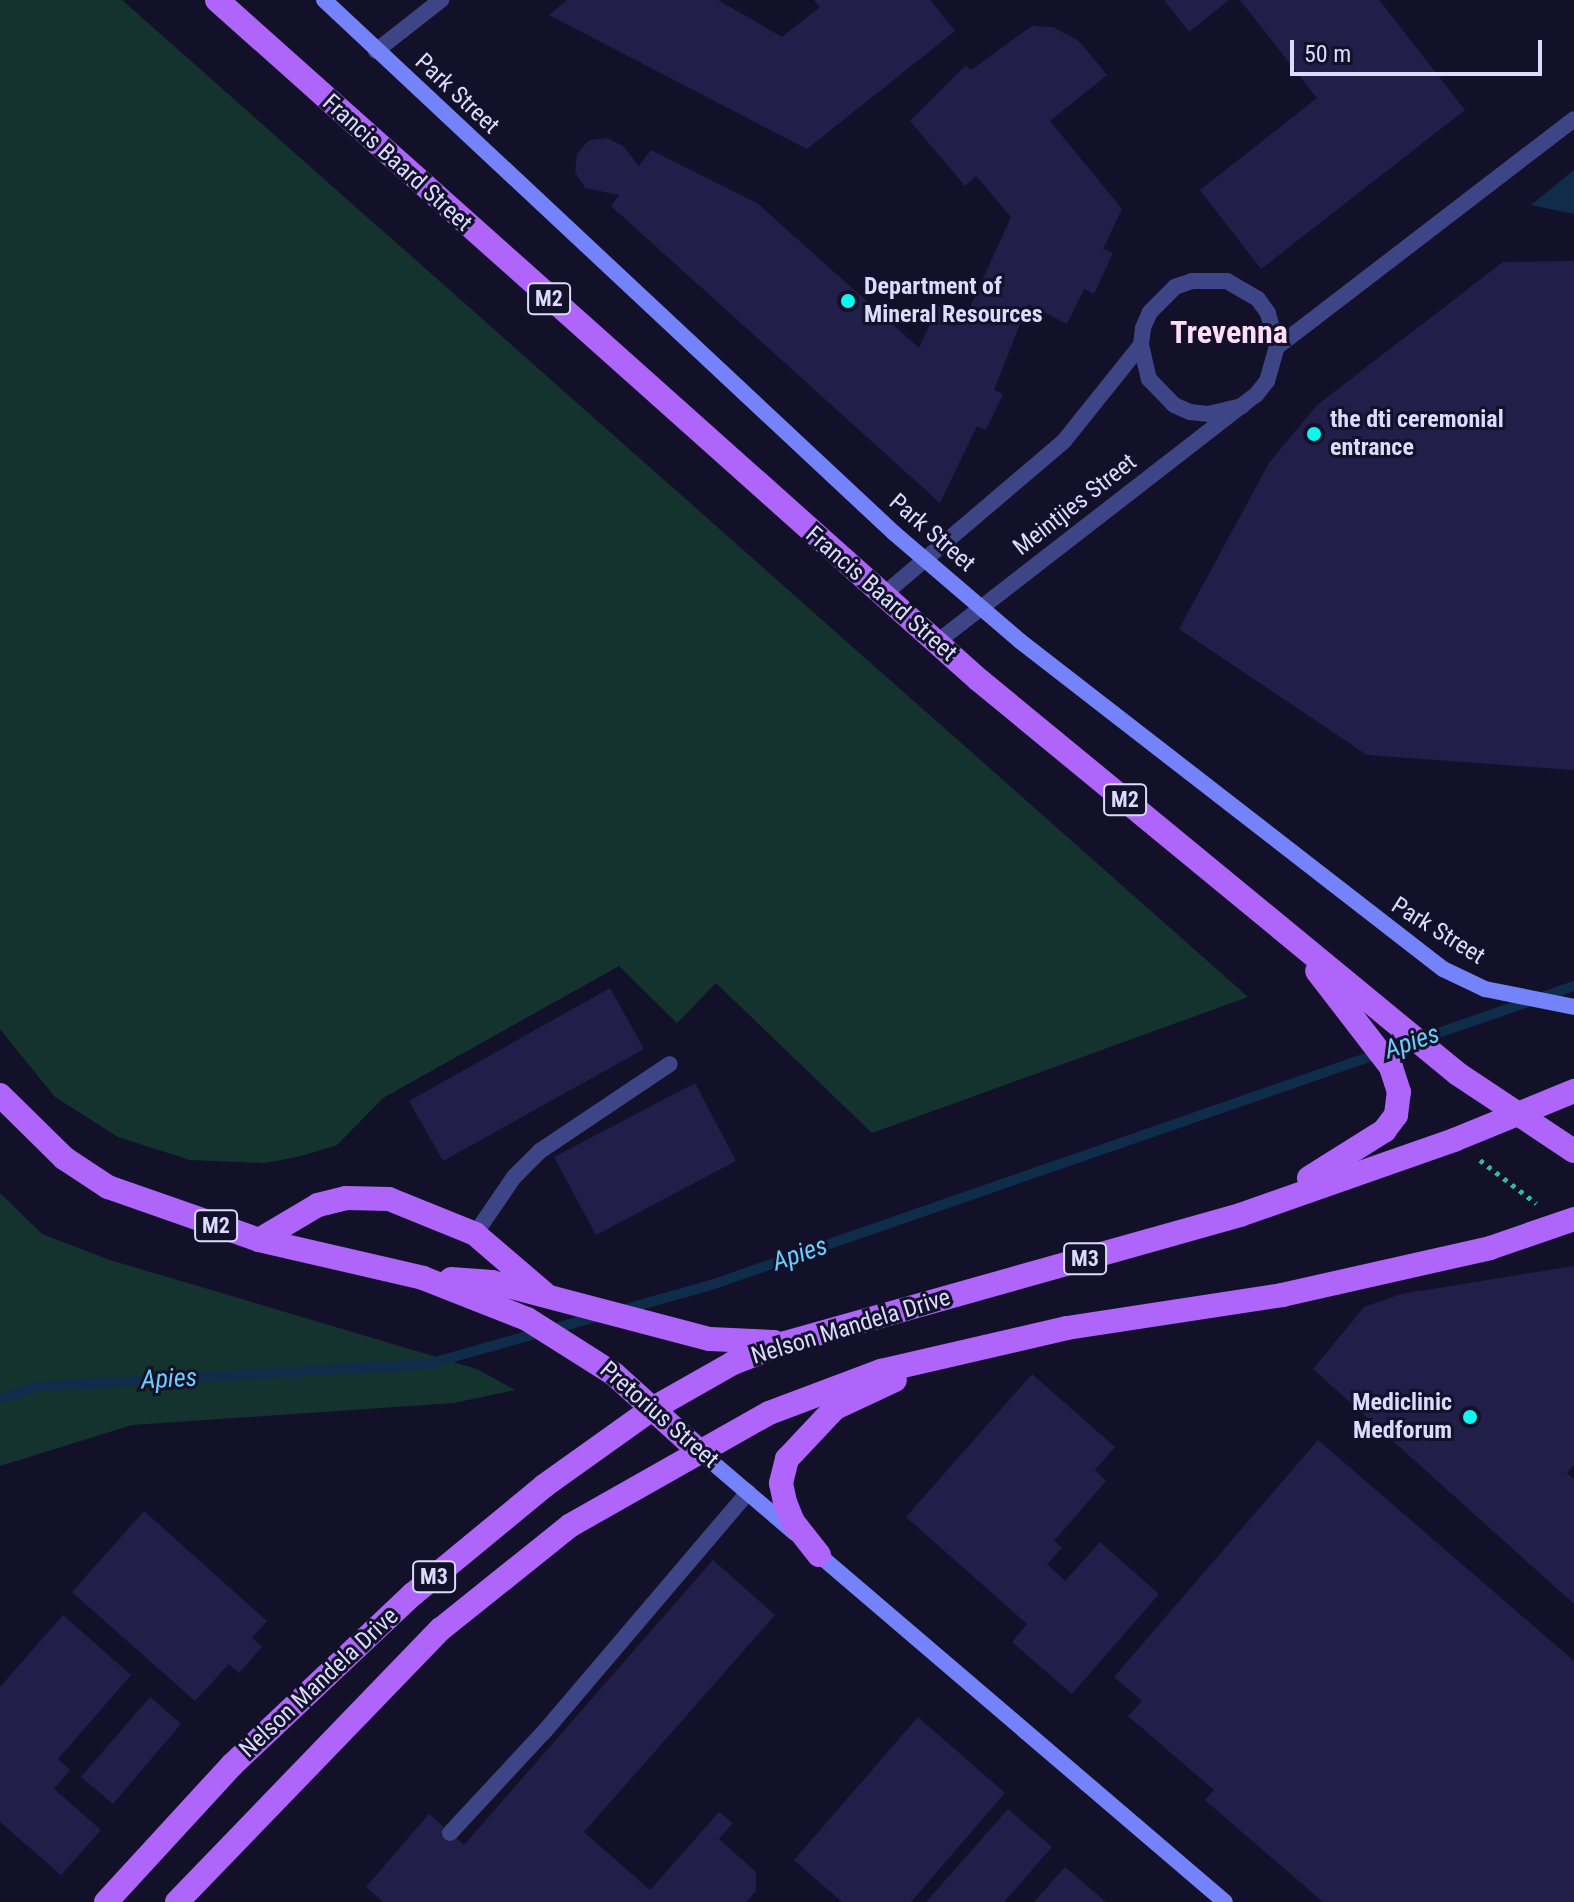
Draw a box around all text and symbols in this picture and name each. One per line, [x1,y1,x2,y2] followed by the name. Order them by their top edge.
[1294,24,1546,74] scale bar
[1304,40,1351,68] text: 50 m
[409,48,505,140] street label: Park Street
[316,88,478,238] street label: Francis Baard Street
[864,273,1043,329] place label: Department of Mineral Resources
[527,281,571,317] road number: M2
[839,292,857,310] marker: Department of Mineral Resources
[1170,313,1288,351] district label: Trevenna
[1330,406,1504,462] place label: the dti ceremonial entrance
[1305,425,1323,443] marker: the dti ceremonial entrance
[1008,448,1142,562] street label: Meintjies Street
[883,488,981,578] street label: Park Street
[799,520,963,668] street label: Francis Baard Street
[1103,782,1147,818] road number: M2
[1386,891,1490,971] street label: Park Street
[1380,1018,1444,1066] water label: Apies
[194,1208,238,1244] road number: M2
[768,1230,832,1278] water label: Apies
[1063,1241,1107,1277] road number: M3
[748,1283,954,1371] street label: Nelson Mandela Drive
[594,1356,724,1474] street label: Pretorius Street
[140,1362,198,1396] water label: Apies
[1352,1389,1452,1445] place label: Mediclinic Medforum
[1459,1406,1481,1428] marker: Mediclinic Medforum
[412,1559,456,1595] road number: M3
[234,1602,404,1764] street label: Nelson Mandela Drive

